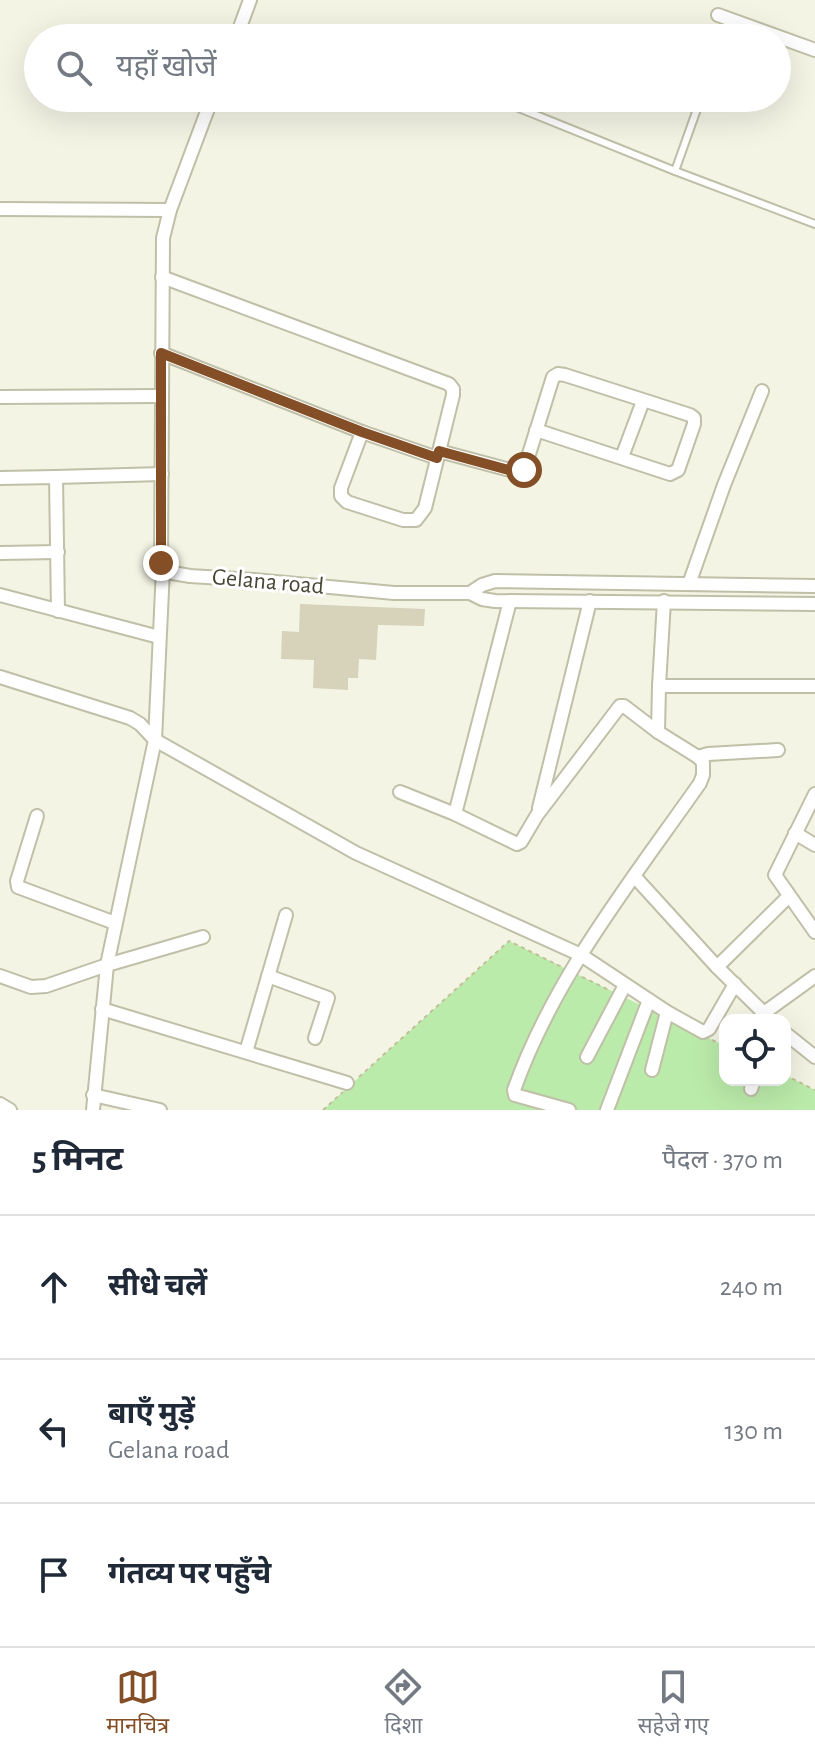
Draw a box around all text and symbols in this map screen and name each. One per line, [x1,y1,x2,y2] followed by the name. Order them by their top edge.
[24,24,791,112] search box
[52,46,96,90] icon: search
[116,52,217,82] text: यहाँ खोजें
[506,452,542,488] route start
[143,545,179,581] route end
[211,565,325,599] street label: Gelana road
[719,1014,791,1086] map controls
[719,1014,791,1086] button: locate
[32,1143,123,1177] text: 5 मिनट
[662,1147,783,1173] text: पैदल · 370 m
[32,1265,76,1309] icon: ahead
[108,1271,207,1301] text: सीधे चलें
[720,1274,783,1300] text: 240 m
[108,1399,195,1429] text: बाएँ मुड़ें
[32,1409,76,1453] icon: left
[725,1418,783,1444] text: 130 m
[108,1437,230,1463] text: Gelana road
[32,1553,76,1597] icon: arrive
[108,1559,271,1589] text: गंतव्य पर पहुँचे
[106,1665,169,1742] tab: मानचित्र
[381,1665,425,1742] tab: दिशा
[638,1665,709,1742] tab: सहेजे गए

